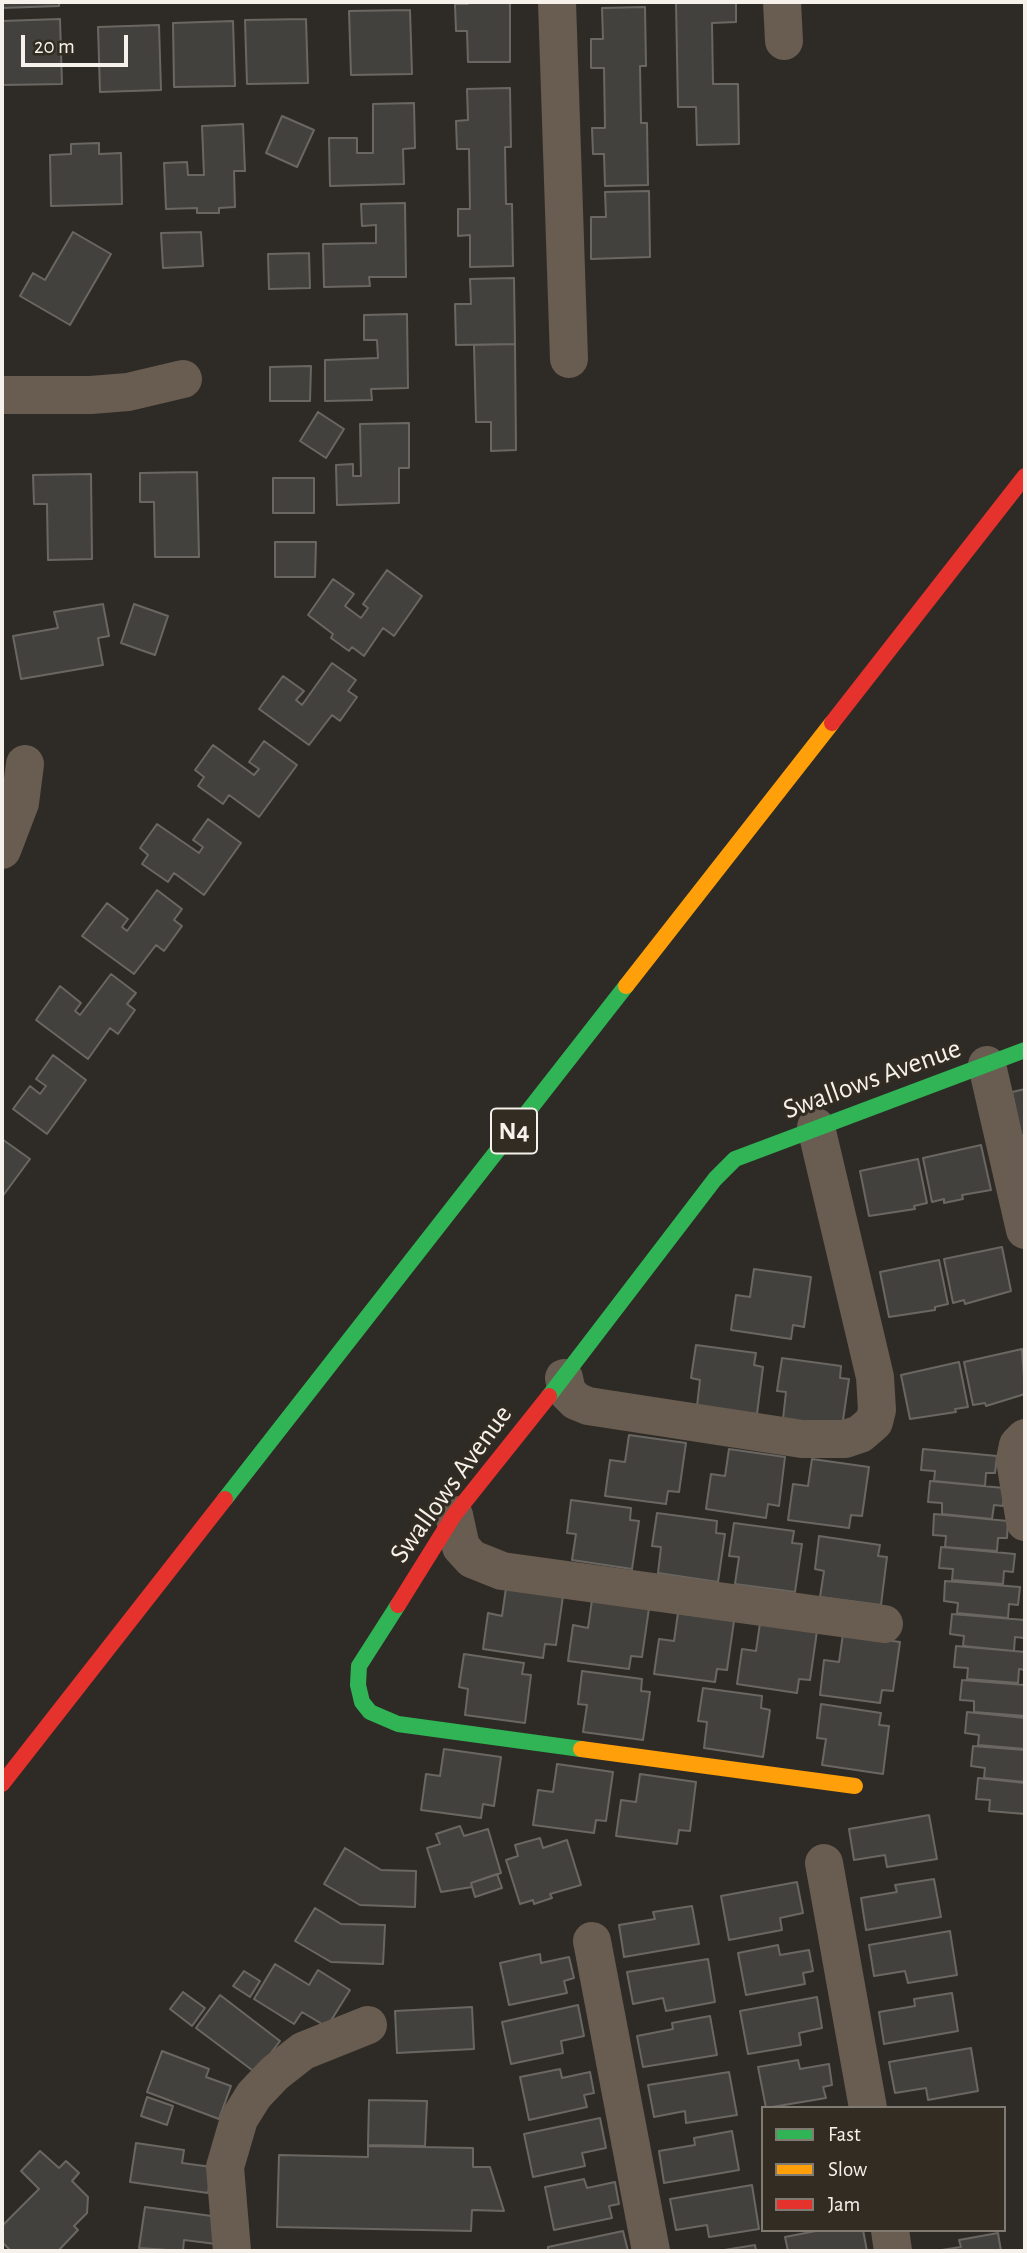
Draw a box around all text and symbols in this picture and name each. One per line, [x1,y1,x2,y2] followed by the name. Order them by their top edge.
[24,21,131,65] scale bar
[34,36,75,57] text: 20 m
[779,1031,965,1127] street label: Swallows Avenue
[491,1108,537,1154] road number: N4
[383,1399,519,1569] street label: Swallows Avenue
[761,2106,1006,2232] legend
[828,2124,861,2145] text: Fast
[828,2159,867,2180] text: Slow
[828,2194,860,2215] text: Jam

